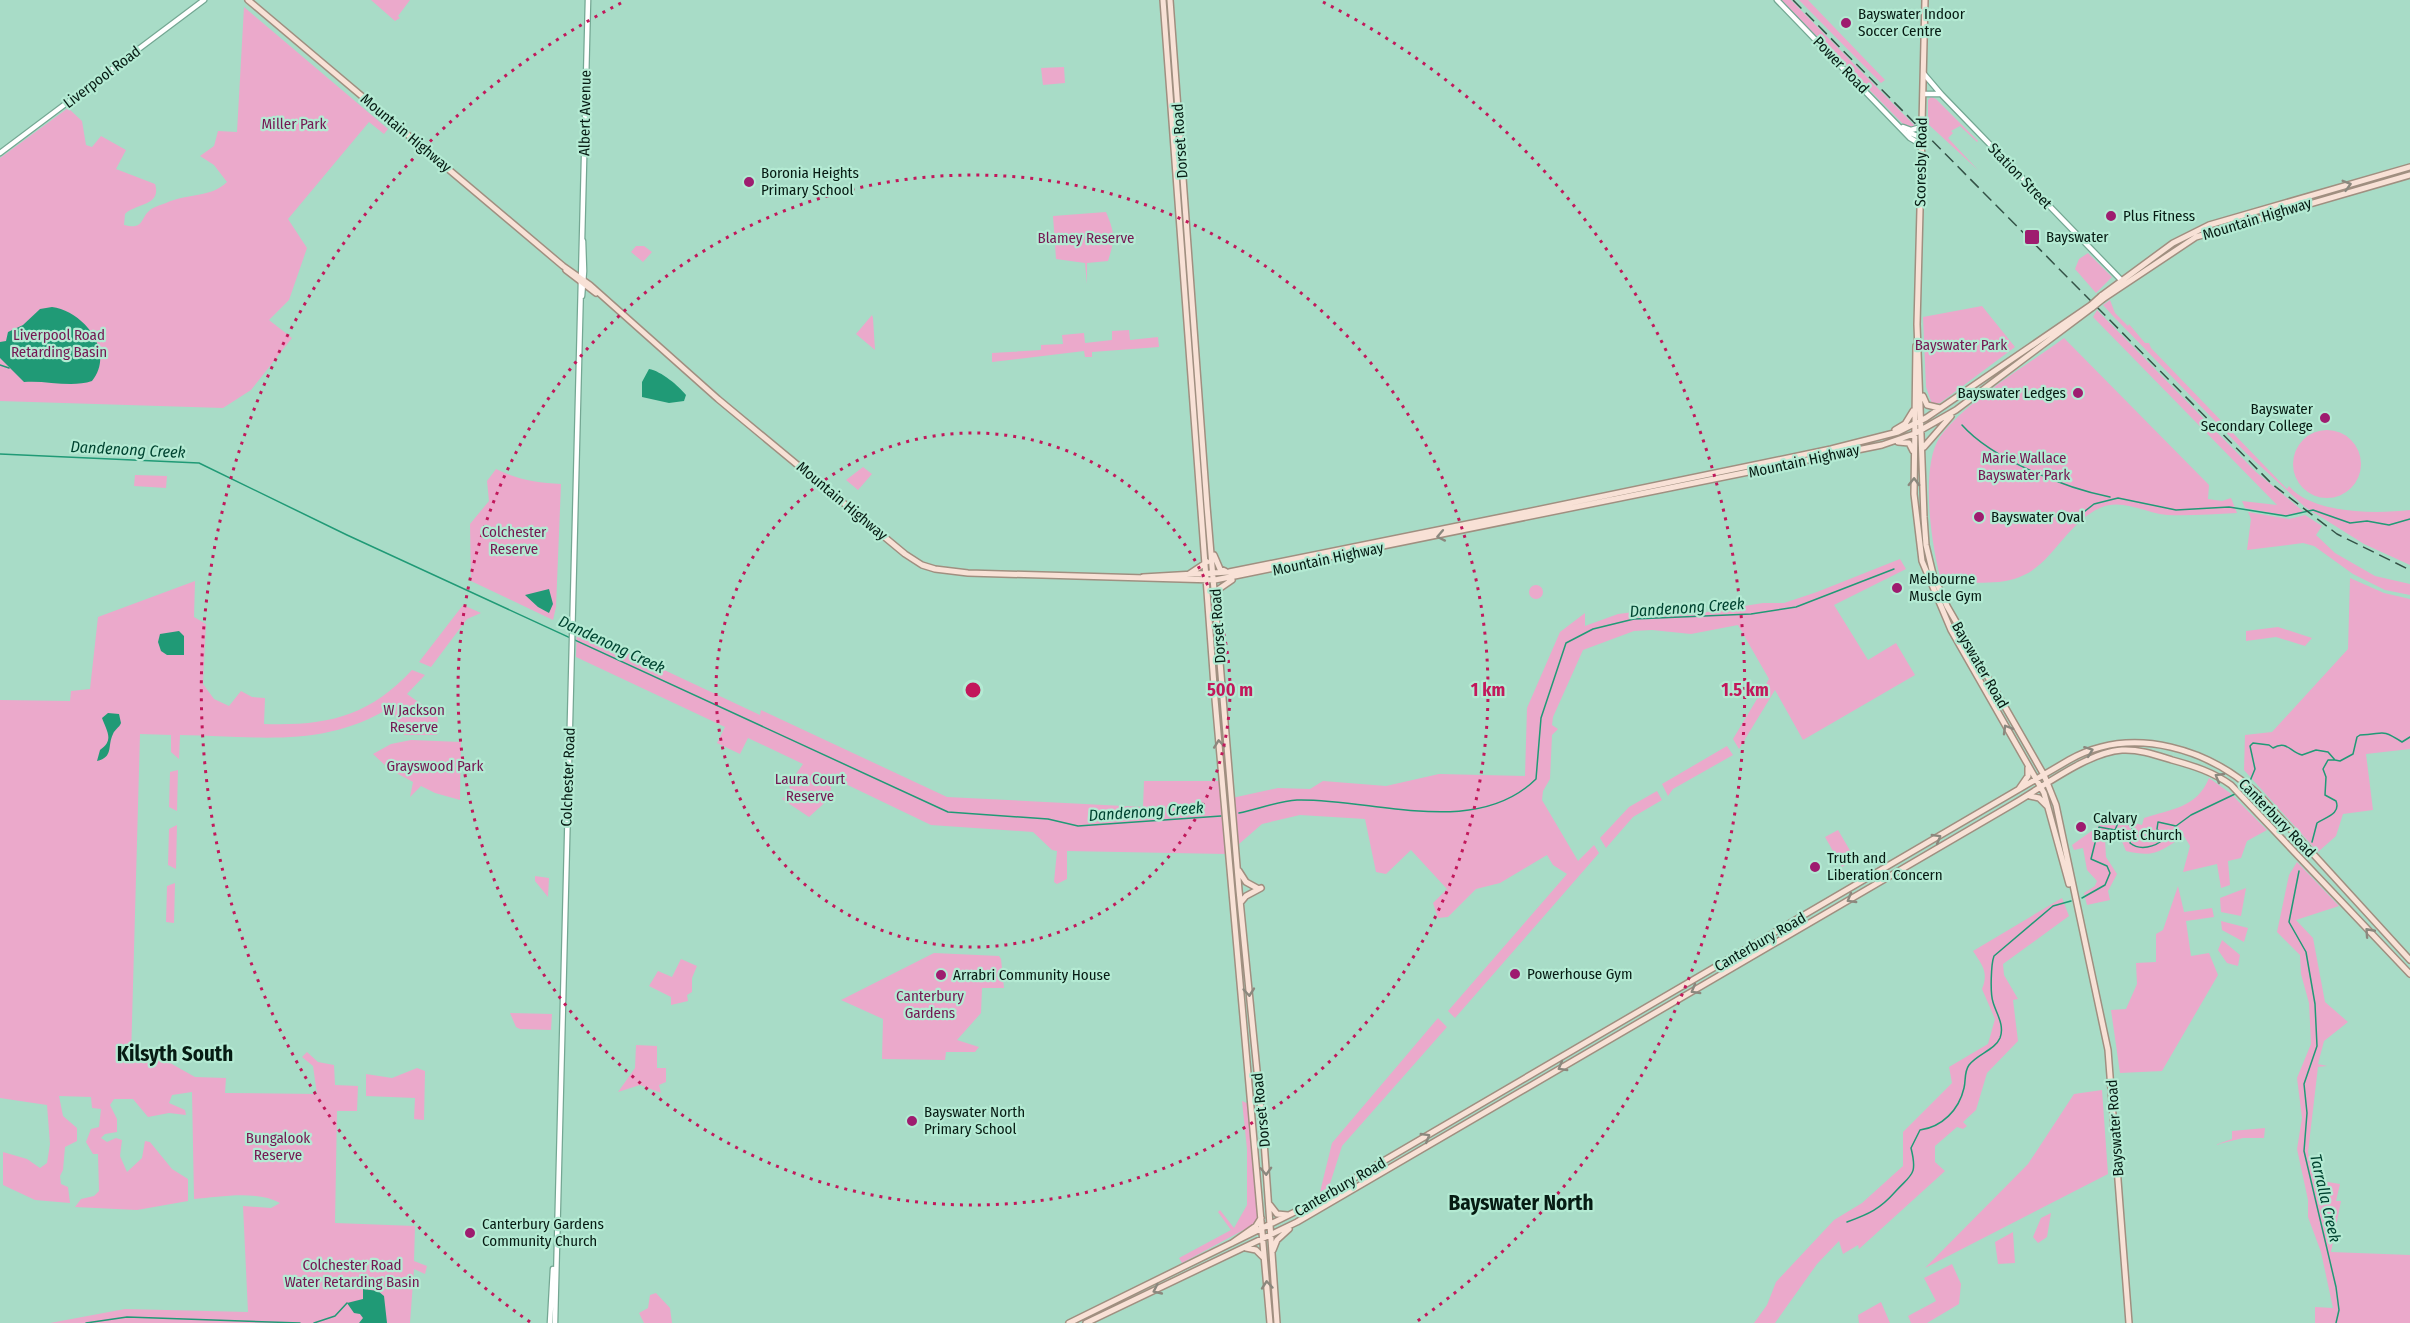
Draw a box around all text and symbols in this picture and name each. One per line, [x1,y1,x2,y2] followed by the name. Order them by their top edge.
[1858,5,1966,40] place label: Bayswater Indoor Soccer Centre
[1839,16,1853,30] marker: Bayswater Indoor Soccer Centre
[1809,33,1873,97] street label: Power Road
[60,42,144,112] street label: Liverpool Road
[575,70,595,156] street label: Albert Avenue
[357,90,455,176] street label: Mountain Highway
[1168,103,1192,179] street label: Dorset Road
[261,115,327,133] park label: Miller Park
[1911,117,1931,207] street label: Scoresby Road
[1984,139,2056,213] street label: Station Street
[761,164,859,199] place label: Boronia Heights Primary School
[742,175,756,189] marker: Boronia Heights Primary School
[2341,180,2352,192] one-way arrow
[2200,194,2314,244] street label: Mountain Highway
[2123,207,2195,225] place label: Plus Fitness
[2104,209,2118,223] marker: Plus Fitness
[2023,228,2041,246] marker: Bayswater
[2046,228,2109,246] place label: Bayswater
[1038,229,1134,247] park label: Blamey Reserve
[11,326,107,361] park label: Liverpool Road Retarding Basin
[1915,336,2007,354] park label: Bayswater Park
[1958,384,2066,402] place label: Bayswater Ledges
[2071,386,2085,400] marker: Bayswater Ledges
[2201,400,2314,435] place label: Bayswater Secondary College
[2318,411,2332,425] marker: Bayswater Secondary College
[70,437,186,462] water label: Dandenong Creek
[1747,440,1861,482] street label: Mountain Highway
[1978,449,2070,484] park label: Marie Wallace Bayswater Park
[793,458,891,544] street label: Mountain Highway
[1908,478,1920,487] one-way arrow
[1991,508,2084,526] place label: Bayswater Oval
[1972,510,1986,524] marker: Bayswater Oval
[482,523,547,558] park label: Colchester Reserve
[1436,529,1446,542] one-way arrow
[1271,538,1385,580] street label: Mountain Highway
[1909,570,1982,605] place label: Melbourne Muscle Gym
[1890,581,1904,595] marker: Melbourne Muscle Gym
[1206,588,1230,664] street label: Dorset Road
[1629,594,1745,621] water label: Dandenong Creek
[556,611,668,677] water label: Dandenong Creek
[1948,618,2012,712] street label: Bayswater Road
[1207,679,1253,701] text: 500 m
[1471,679,1505,701] text: 1 km
[1721,679,1769,701] text: 1.5 km
[963,680,983,700] centre of rings
[383,701,445,736] park label: W Jackson Reserve
[2003,725,2014,735] one-way arrow
[557,727,579,827] street label: Colchester Road
[1213,740,1226,749] one-way arrow
[2083,745,2093,758] one-way arrow
[386,757,484,775] park label: Grayswood Park
[775,770,845,805] park label: Laura Court Reserve
[2215,773,2225,785] one-way arrow
[2235,775,2319,861] street label: Canterbury Road
[1088,798,1204,825] water label: Dandenong Creek
[2093,809,2182,844] place label: Calvary Baptist Church
[2074,820,2088,834] marker: Calvary Baptist Church
[1931,834,1941,846] one-way arrow
[1827,849,1943,884] place label: Truth and Liberation Concern
[1808,860,1822,874] marker: Truth and Liberation Concern
[1847,892,1857,903] one-way arrow
[1711,909,1809,975] street label: Canterbury Road
[2365,928,2376,939] one-way arrow
[1527,965,1633,983] place label: Powerhouse Gym
[953,966,1110,984] place label: Arrabri Community House
[1508,967,1522,981] marker: Powerhouse Gym
[934,968,948,982] marker: Arrabri Community House
[1690,983,1701,994] one-way arrow
[896,987,964,1022] park label: Canterbury Gardens
[1243,988,1256,997] one-way arrow
[117,1041,233,1067] district label: Kilsyth South
[1558,1060,1568,1071] one-way arrow
[1248,1072,1274,1148] street label: Dorset Road
[2103,1079,2127,1177] street label: Bayswater Road
[924,1103,1025,1138] place label: Bayswater North Primary School
[905,1114,919,1128] marker: Bayswater North Primary School
[246,1129,310,1164] park label: Bungalook Reserve
[1420,1133,1430,1144] one-way arrow
[2306,1152,2345,1244] water label: Tarralla Creek
[1291,1154,1389,1220] street label: Canterbury Road
[1259,1166,1272,1175] one-way arrow
[1449,1190,1593,1216] district label: Bayswater North
[482,1215,604,1250] place label: Canterbury Gardens Community Church
[463,1226,477,1240] marker: Canterbury Gardens Community Church
[284,1256,420,1291] park label: Colchester Road Water Retarding Basin
[1261,1281,1274,1290] one-way arrow
[1153,1282,1164,1294] one-way arrow

